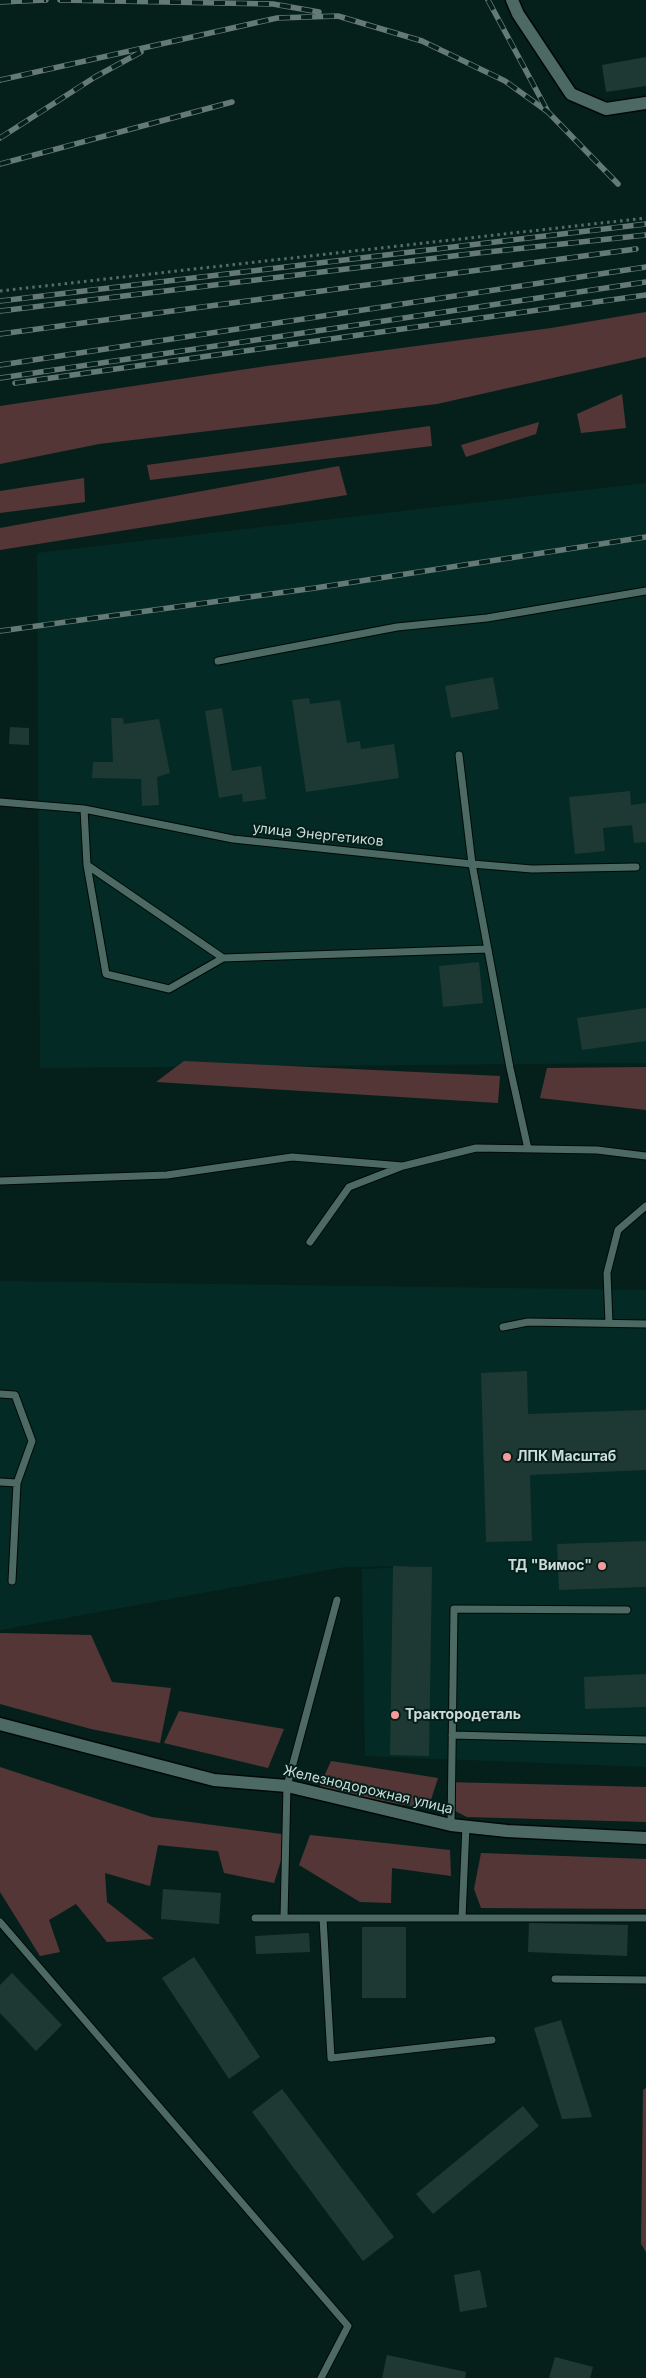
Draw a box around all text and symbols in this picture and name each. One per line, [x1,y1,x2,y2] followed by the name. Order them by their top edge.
[252,820,384,850] street label: улица Энергетиков
[517,1449,616,1465] place label: ЛПК Масштаб
[501,1451,513,1463] marker: ЛПК Масштаб
[508,1558,592,1574] place label: ТД "Вимос"
[596,1560,608,1572] marker: ТД "Вимос"
[405,1707,521,1723] place label: Трактородеталь
[389,1709,401,1721] marker: Трактородеталь
[281,1762,455,1818] street label: Железнодорожная улица

